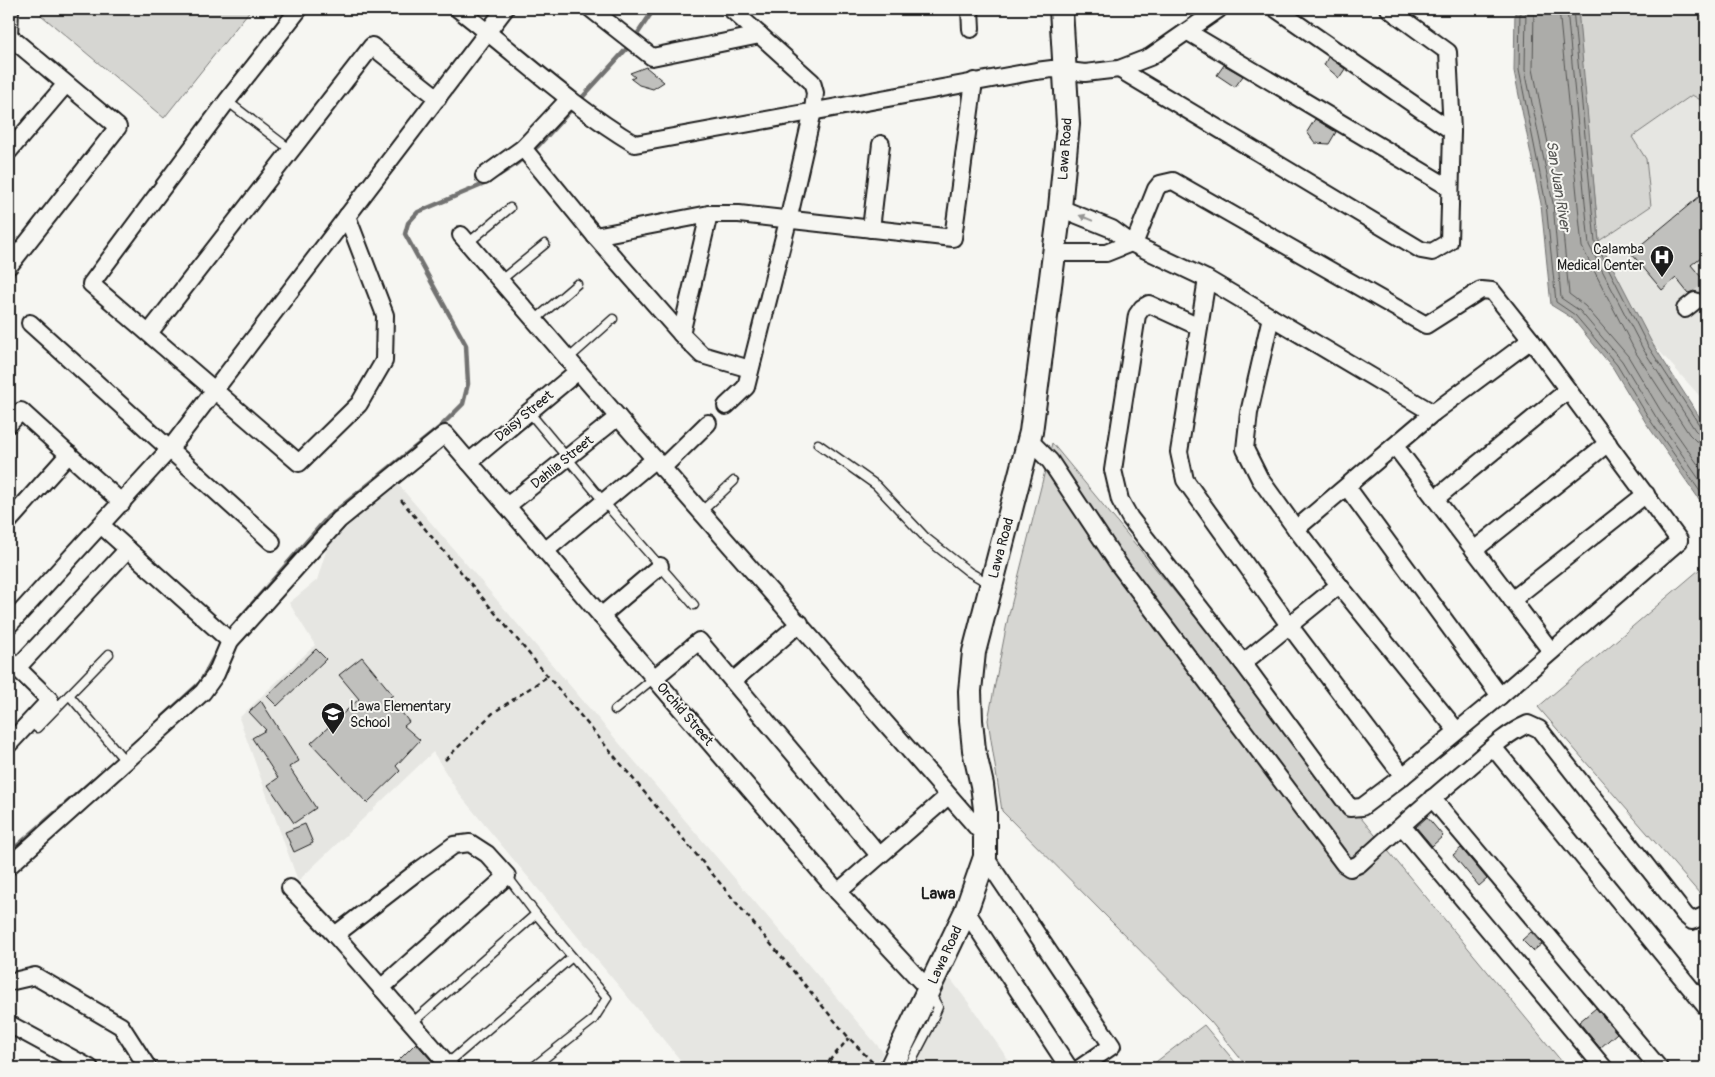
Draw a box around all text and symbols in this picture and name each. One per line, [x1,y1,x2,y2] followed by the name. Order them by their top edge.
[1054,117,1076,181] street label: Lawa Road
[1541,139,1575,234] water label: San Juan River
[1079,214,1094,221] one-way arrow
[1557,241,1644,274] place label: Calamba Medical Center
[1649,244,1675,278] hospital icon: Calamba Medical Center
[491,386,557,445] street label: Daisy Street
[527,432,597,492] street label: Dahlia Street
[985,516,1017,580] street label: Lawa Road
[653,679,717,749] street label: Orchid Street
[350,698,451,731] place label: Lawa Elementary School
[320,701,346,735] school or university icon: Lawa Elementary School
[921,884,956,904] district label: Lawa
[924,923,966,987] street label: Lawa Road

